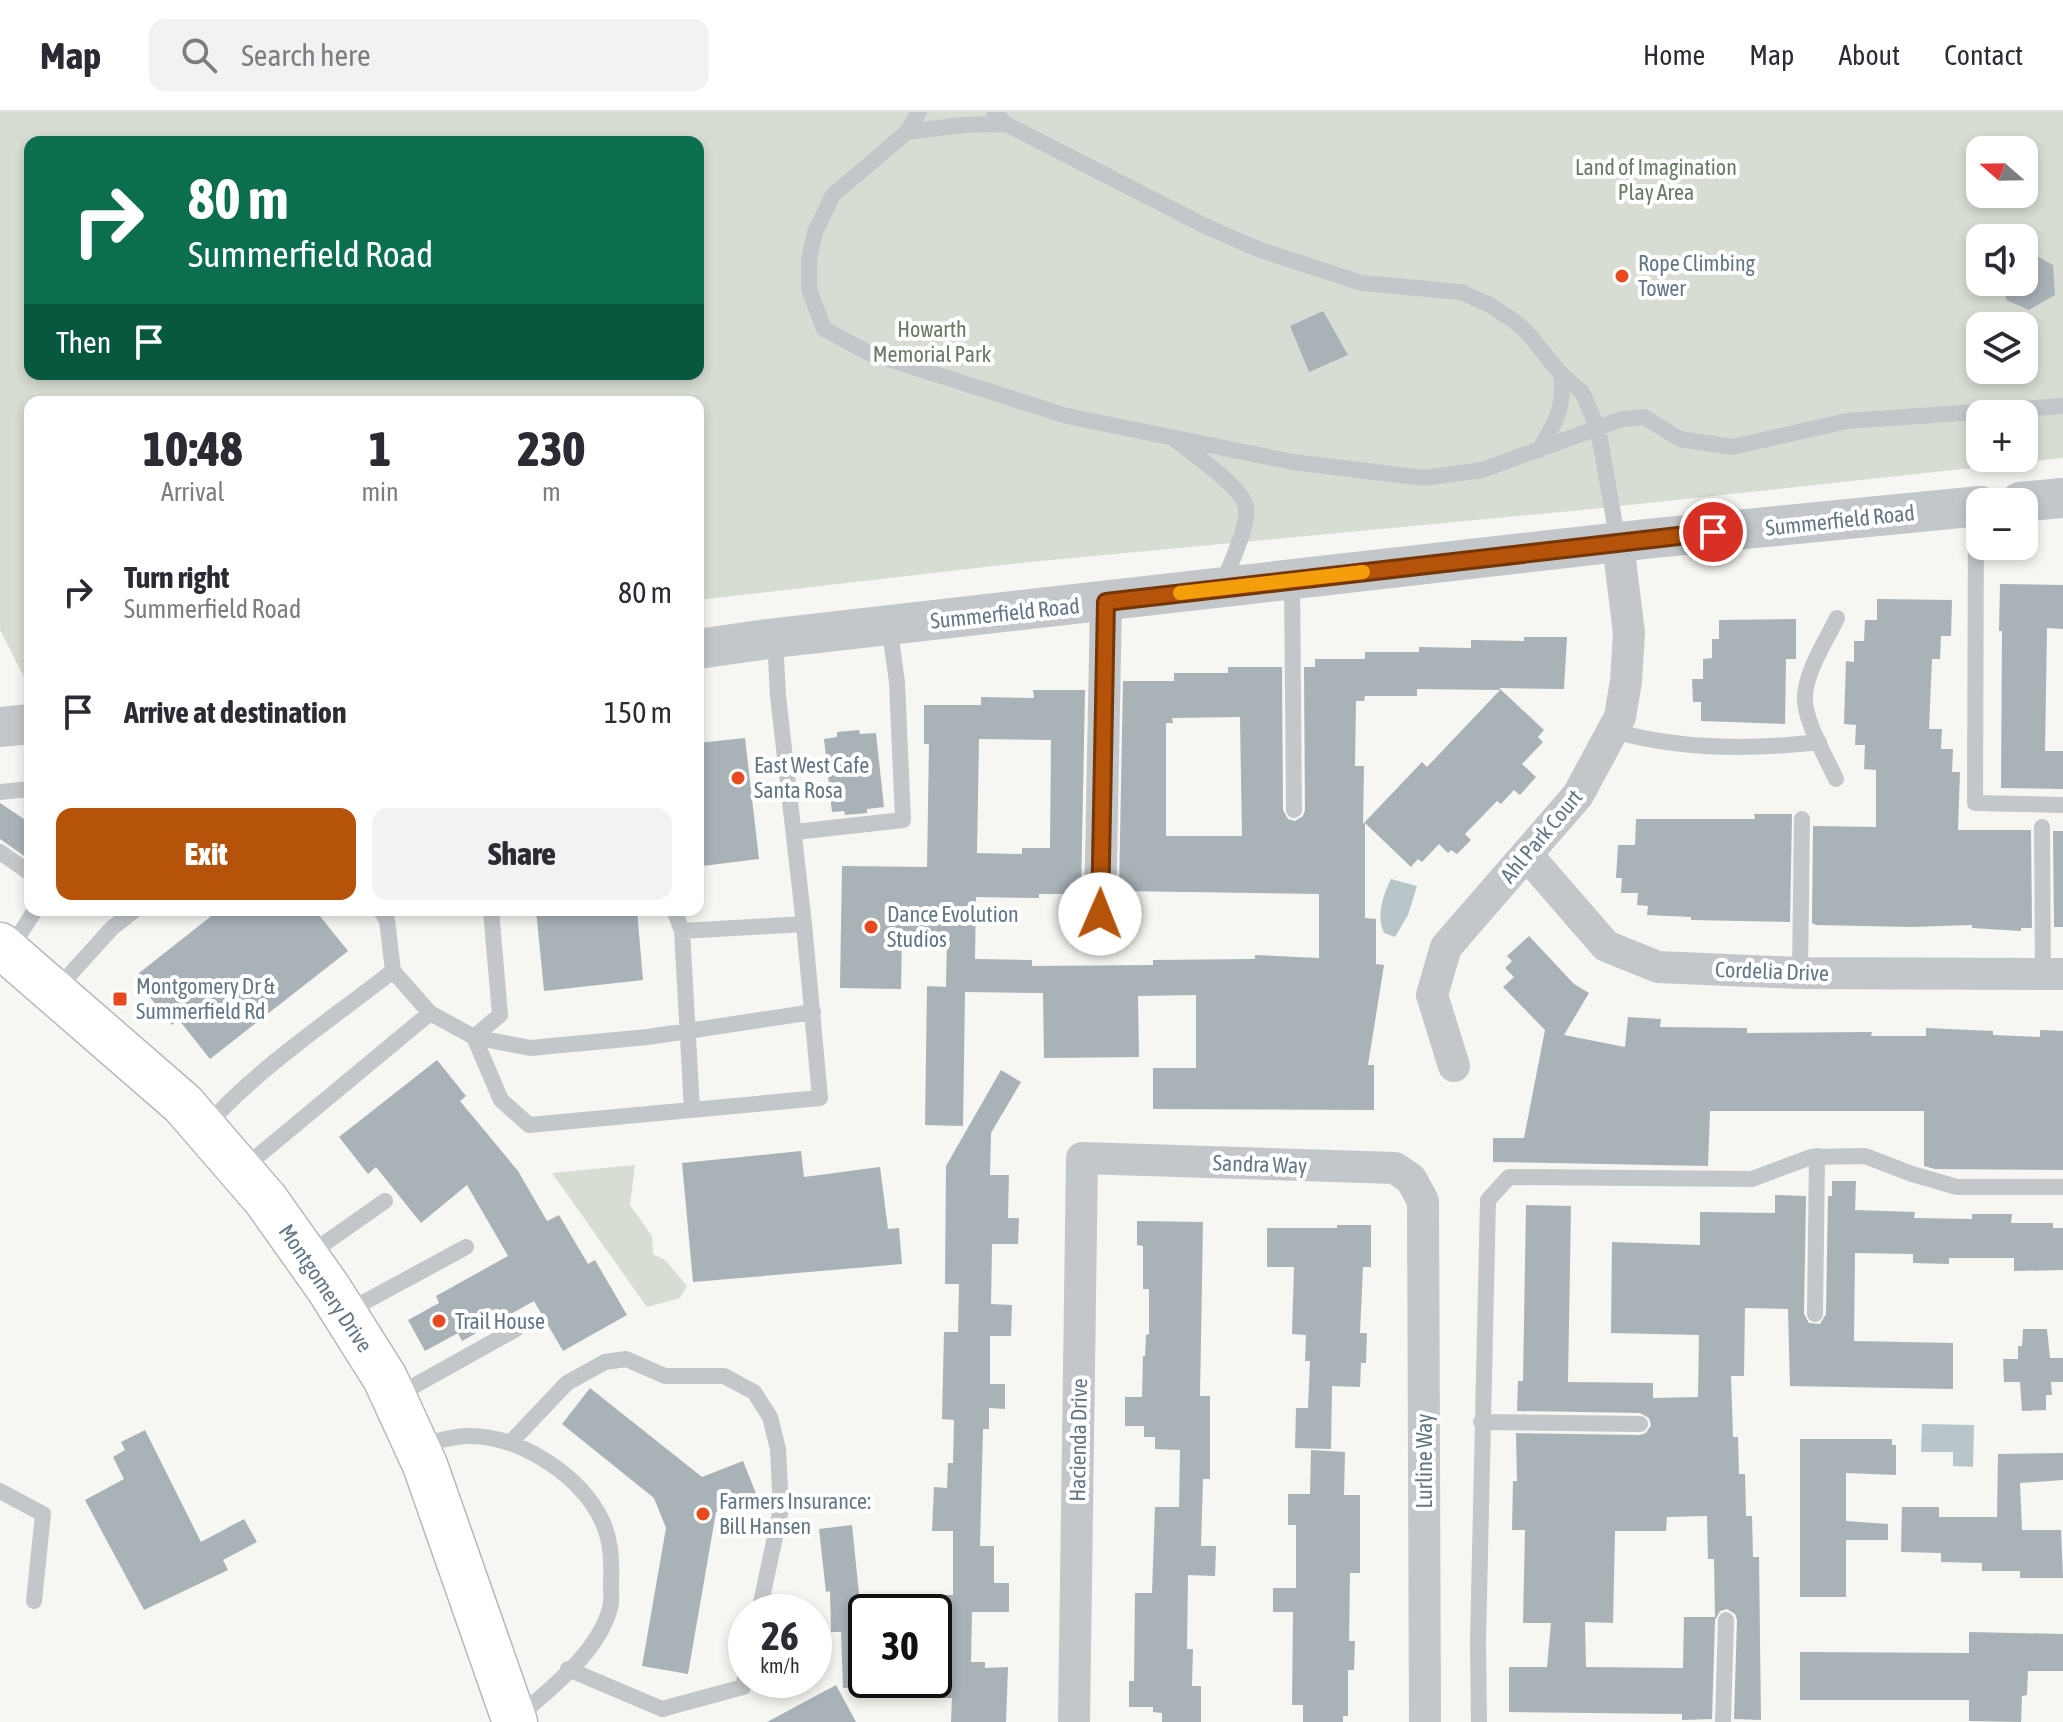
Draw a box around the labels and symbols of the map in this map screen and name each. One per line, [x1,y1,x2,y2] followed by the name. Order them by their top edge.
[1966,136,2038,208] north arrow
[1575,154,1737,205] park label: Land of Imagination Play Area
[1638,250,1756,301] place label: Rope Climbing Tower
[1613,267,1631,285] marker: Rope Climbing Tower
[873,316,991,367] park label: Howarth Memorial Park
[1679,498,1747,566] pin
[1764,499,1916,541] street label: Summerfield Road
[929,592,1081,634] street label: Summerfield Road
[754,752,869,803] place label: East West Cafe Santa Rosa
[729,769,747,787] marker: East West Cafe Santa Rosa
[1495,784,1587,888] street label: Ahl Park Court
[1058,872,1142,956] position arrow
[887,901,1019,952] place label: Dance Evolution Studios
[862,918,880,936] marker: Dance Evolution Studios
[1715,956,1829,986] street label: Cordelia Drive
[136,973,276,1024] place label: Montgomery Dr & Summerfield Rd
[111,990,129,1008] marker: Montgomery Dr & Summerfield Rd
[1212,1149,1308,1179] street label: Sandra Way
[274,1219,378,1357] street label: Montgomery Drive
[455,1308,545,1334] place label: Trail House
[430,1312,448,1330] marker: Trail House
[1064,1378,1092,1502] street label: Hacienda Drive
[1411,1414,1437,1508] street label: Lurline Way
[719,1488,871,1539] place label: Farmers Insurance: Bill Hansen
[694,1505,712,1523] marker: Farmers Insurance: Bill Hansen
[848,1594,952,1698] speed limit sign: 30

